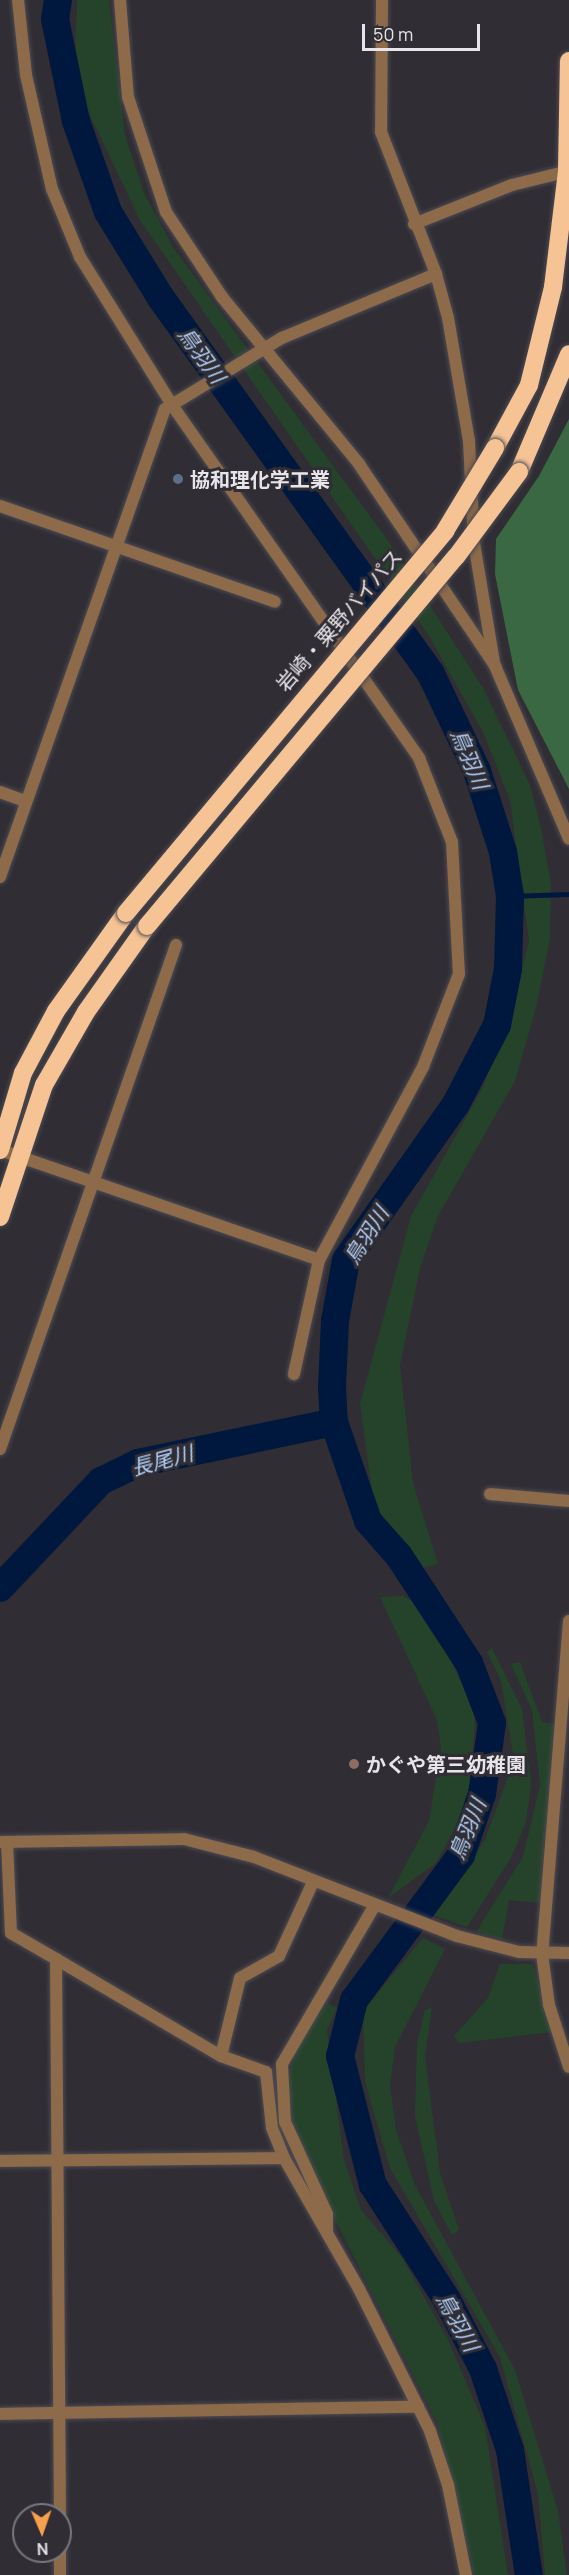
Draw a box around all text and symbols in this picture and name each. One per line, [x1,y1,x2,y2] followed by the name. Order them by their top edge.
[365,12,484,50] scale bar
[373,22,413,46] text: 50 m
[173,322,231,388] water label: 鳥羽川
[190,467,330,491] place label: 協和理化学工業
[171,472,185,486] marker: 協和理化学工業
[271,544,407,696] street label: 岩崎・粟野バイパス
[446,725,494,793] water label: 鳥羽川
[339,1202,393,1268] water label: 鳥羽川
[128,1440,196,1480] water label: 長尾川
[366,1752,526,1776] place label: かぐや第三幼稚園
[347,1757,361,1771] marker: かぐや第三幼稚園
[444,1795,490,1863] water label: 鳥羽川
[432,2288,484,2356] water label: 鳥羽川
[12,2503,72,2563] north arrow
[36,2538,49,2560] text: N

